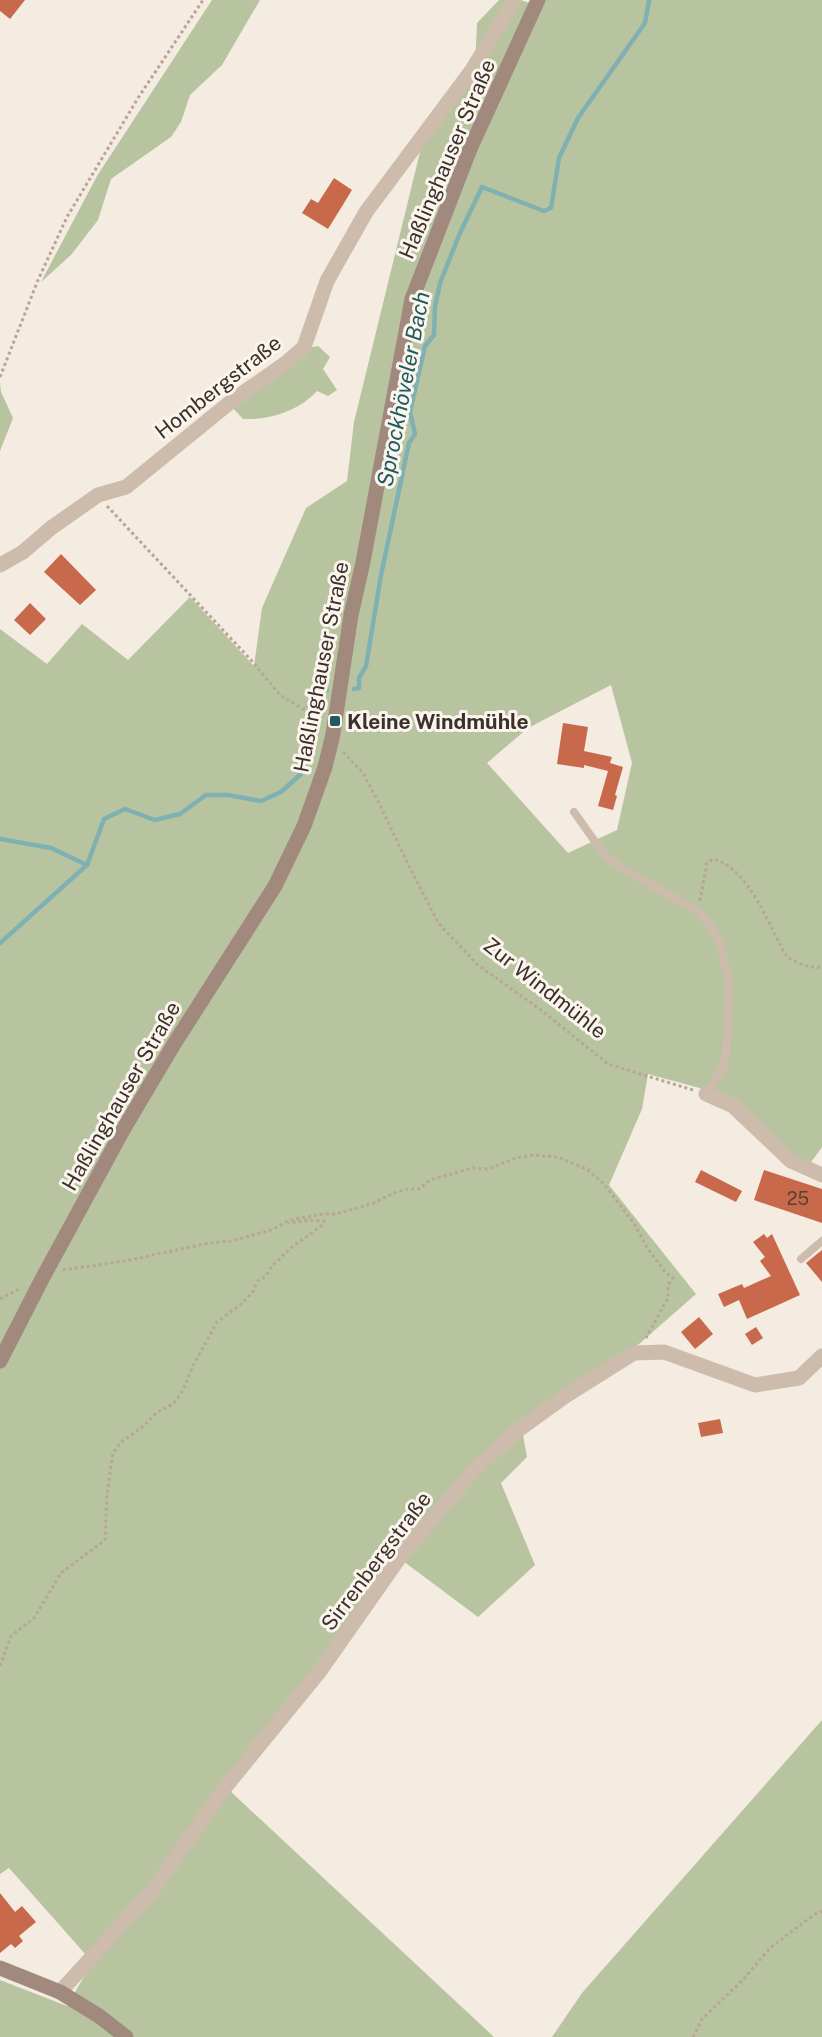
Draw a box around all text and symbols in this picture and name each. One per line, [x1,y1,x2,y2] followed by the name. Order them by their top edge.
[394,56,500,262] street label: Haßlinghauser Straße
[371,289,435,489] water label: Sprockhöveler Bach
[150,330,286,444] street label: Hombergstraße
[288,560,354,774] street label: Haßlinghauser Straße
[347,709,529,734] place label: Kleine Windmühle
[328,714,342,728] marker: Kleine Windmühle
[479,932,611,1044] street label: Zur Windmühle
[57,997,185,1195] street label: Haßlinghauser Straße
[787,1188,809,1209] house number: 25
[316,1487,436,1635] street label: Sirrenbergstraße

